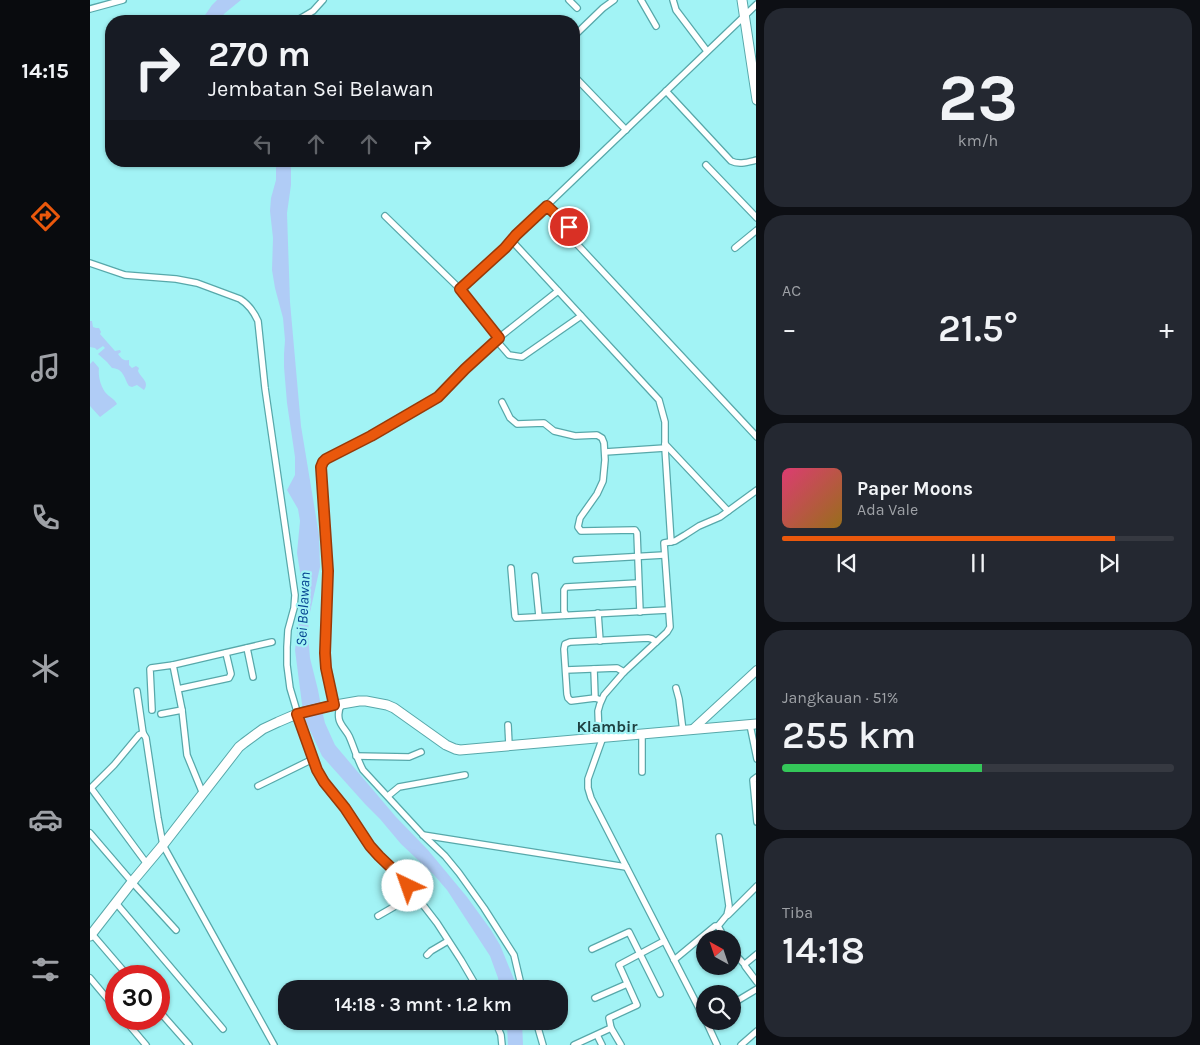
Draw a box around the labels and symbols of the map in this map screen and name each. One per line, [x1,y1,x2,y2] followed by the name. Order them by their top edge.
[548,206,590,248] pin
[292,571,314,647] water label: Sei Belawan
[576,717,638,736] district label: Klambir
[381,859,433,911] position arrow
[696,930,741,975] north arrow
[105,965,170,1030] speed limit sign: 30

